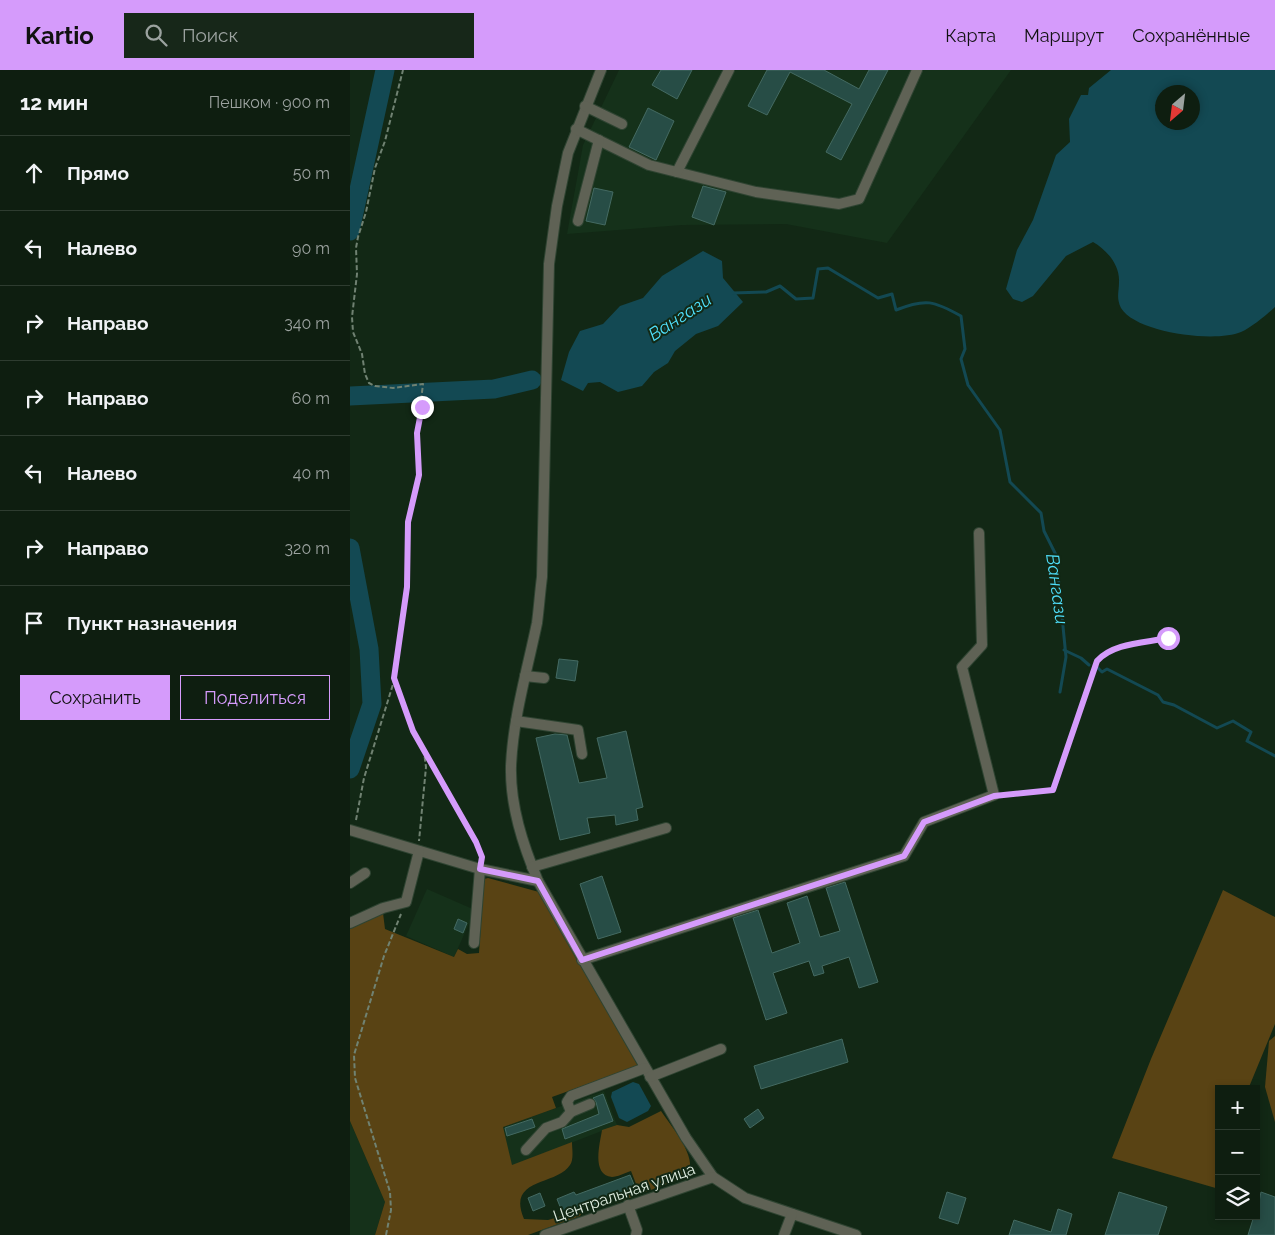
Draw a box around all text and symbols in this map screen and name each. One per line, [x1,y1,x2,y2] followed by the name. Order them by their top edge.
[124,13,474,58] search box
[25,21,94,50] text: Kartio
[142,21,170,49] icon: search
[182,24,238,46] text: Поиск
[945,25,996,46] text: Карта
[1024,25,1104,46] text: Маршрут
[1132,25,1250,46] text: Сохранённые
[1155,85,1200,130] north arrow
[20,90,88,115] text: 12 мин
[209,93,330,112] text: Пешком · 900 m
[20,159,48,187] icon: ahead
[67,162,129,184] text: Прямо
[293,164,330,183] text: 50 m
[20,234,48,262] icon: left
[67,237,137,259] text: Налево
[292,239,330,258] text: 90 m
[644,288,715,345] water label: Вангази
[20,309,48,337] icon: right
[67,312,148,334] text: Направо
[284,314,330,333] text: 340 m
[20,384,48,412] icon: right
[67,387,148,409] text: Направо
[292,389,330,408] text: 60 m
[411,396,434,419] route end
[20,459,48,487] icon: left
[67,462,137,484] text: Налево
[293,464,330,483] text: 40 m
[20,534,48,562] icon: right
[67,537,148,559] text: Направо
[285,539,330,558] text: 320 m
[1042,552,1073,626] water label: Вангази
[20,609,48,637] icon: arrive
[67,612,237,634] text: Пункт назначения
[1157,627,1180,650] route start
[20,675,170,720] button: Сохранить
[180,675,330,720] button: Поделиться
[1215,1085,1260,1220] map controls
[1215,1085,1260,1130] button: +
[1215,1130,1260,1175] button: −
[551,1159,698,1226] street label: Центральная улица
[1215,1175,1260,1220] button: layers

